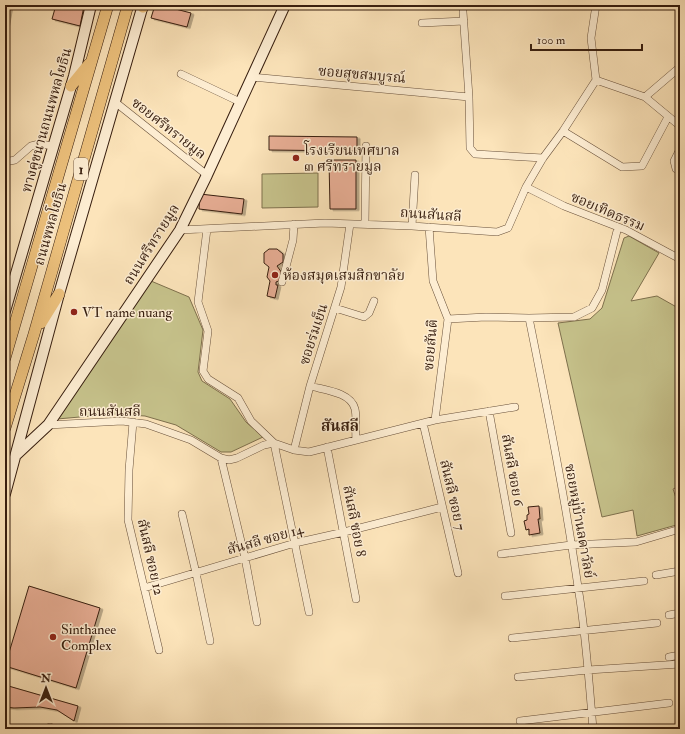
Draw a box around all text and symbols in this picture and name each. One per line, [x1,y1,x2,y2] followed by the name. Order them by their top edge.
[531,26,642,52] scale bar
[537,33,566,48] text: 100 m
[16,45,75,194] street label: ทางคู่ขนานถนนพหลโยธิน
[317,61,407,87] street label: ซอยสุขสมบูรณ์
[128,94,209,163] street label: ซอยศรีทรายมูล
[303,140,400,175] place label: โรงเรียนเทศบาล ๓ ศรีทรายมูล
[291,153,301,163] marker: โรงเรียนเทศบาล ๓ ศรีทรายมูล
[74,158,88,180] road number: 1
[29,180,70,267] street label: ถนนพหลโยธิน
[568,188,647,235] street label: ซอยเทิดธรรม
[120,201,183,288] street label: ถนนศรีทรายมูล
[400,204,462,225] street label: ถนนสันสลี
[283,267,405,284] place label: ห้องสมุดเสมสิกขาลัย
[270,270,280,280] marker: ห้องสมุดเสมสิกขาลัย
[296,301,331,367] street label: ซอยร่มเย็น
[82,304,173,321] place label: VT name nuang
[69,307,79,317] marker: VT name nuang
[420,319,441,372] street label: ซอยสันติ
[79,403,141,420] street label: ถนนสันสลี
[321,417,359,436] district label: สันสลี
[498,433,527,508] street label: สันสลี ซอย 6
[436,458,469,533] street label: สันสลี ซอย 7
[561,462,599,580] street label: ซอยหมู่บ้านลดาวัลย์
[339,484,370,559] street label: สันสลี ซอย 8
[133,517,168,597] street label: สันสลี ซอย 12
[225,520,306,558] street label: สันสลี ซอย 14
[61,621,116,655] place label: Sinthanee Complex
[48,632,58,642] marker: Sinthanee Complex
[26,668,66,708] north arrow
[40,672,52,685] text: N

